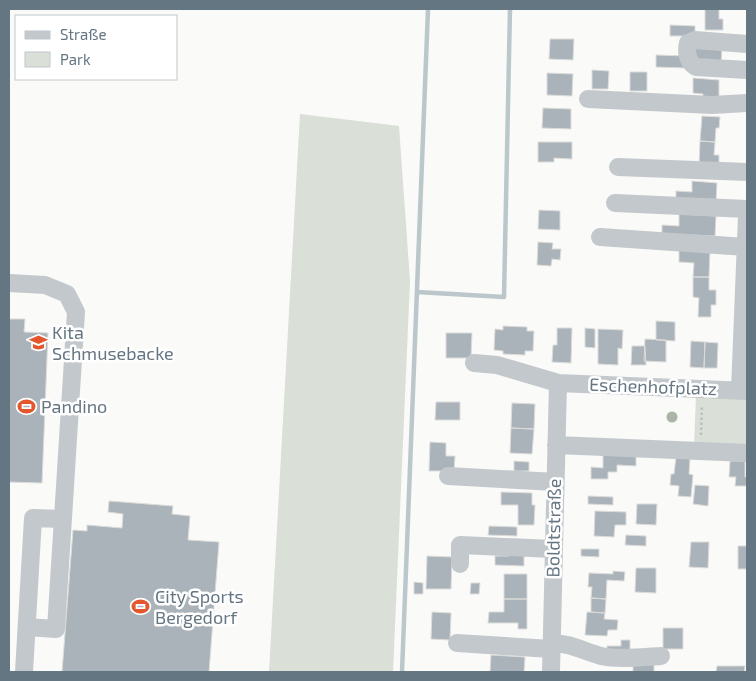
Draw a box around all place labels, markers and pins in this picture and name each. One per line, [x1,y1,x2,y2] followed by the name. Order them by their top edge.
[52,321,174,364] place label: Kita Schmusebacke
[28,333,48,353] school or university icon: Kita Schmusebacke
[41,395,107,417] place label: Pandino
[17,397,37,417] sports icon: Pandino
[155,585,244,628] place label: City Sports Bergedorf
[131,597,151,617] sports icon: City Sports Bergedorf

